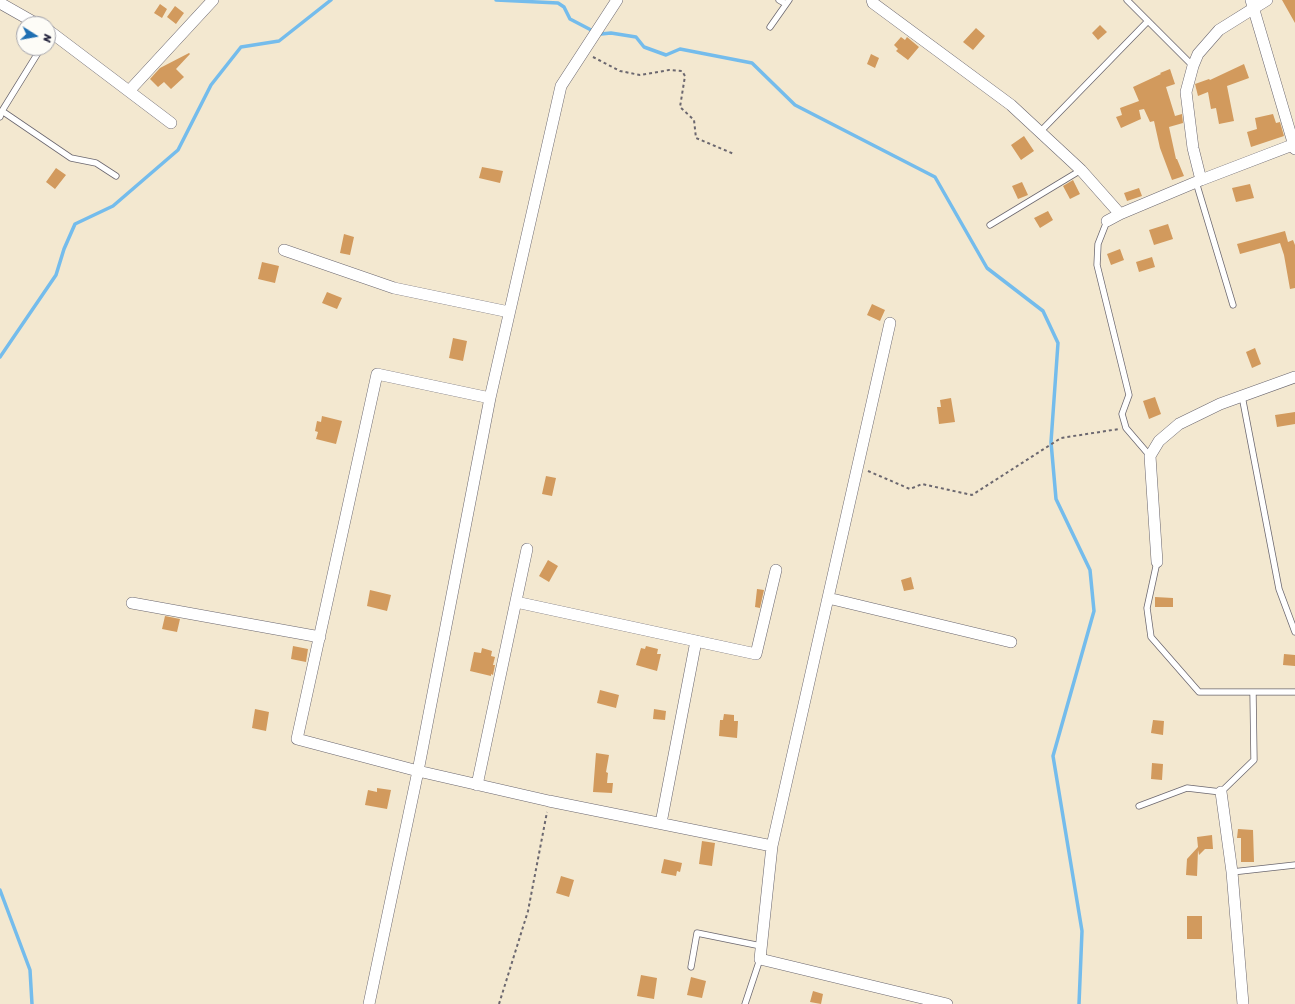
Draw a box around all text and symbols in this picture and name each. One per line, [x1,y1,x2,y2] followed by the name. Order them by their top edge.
[16,16,56,56] north arrow
[37,33,57,44] text: N

